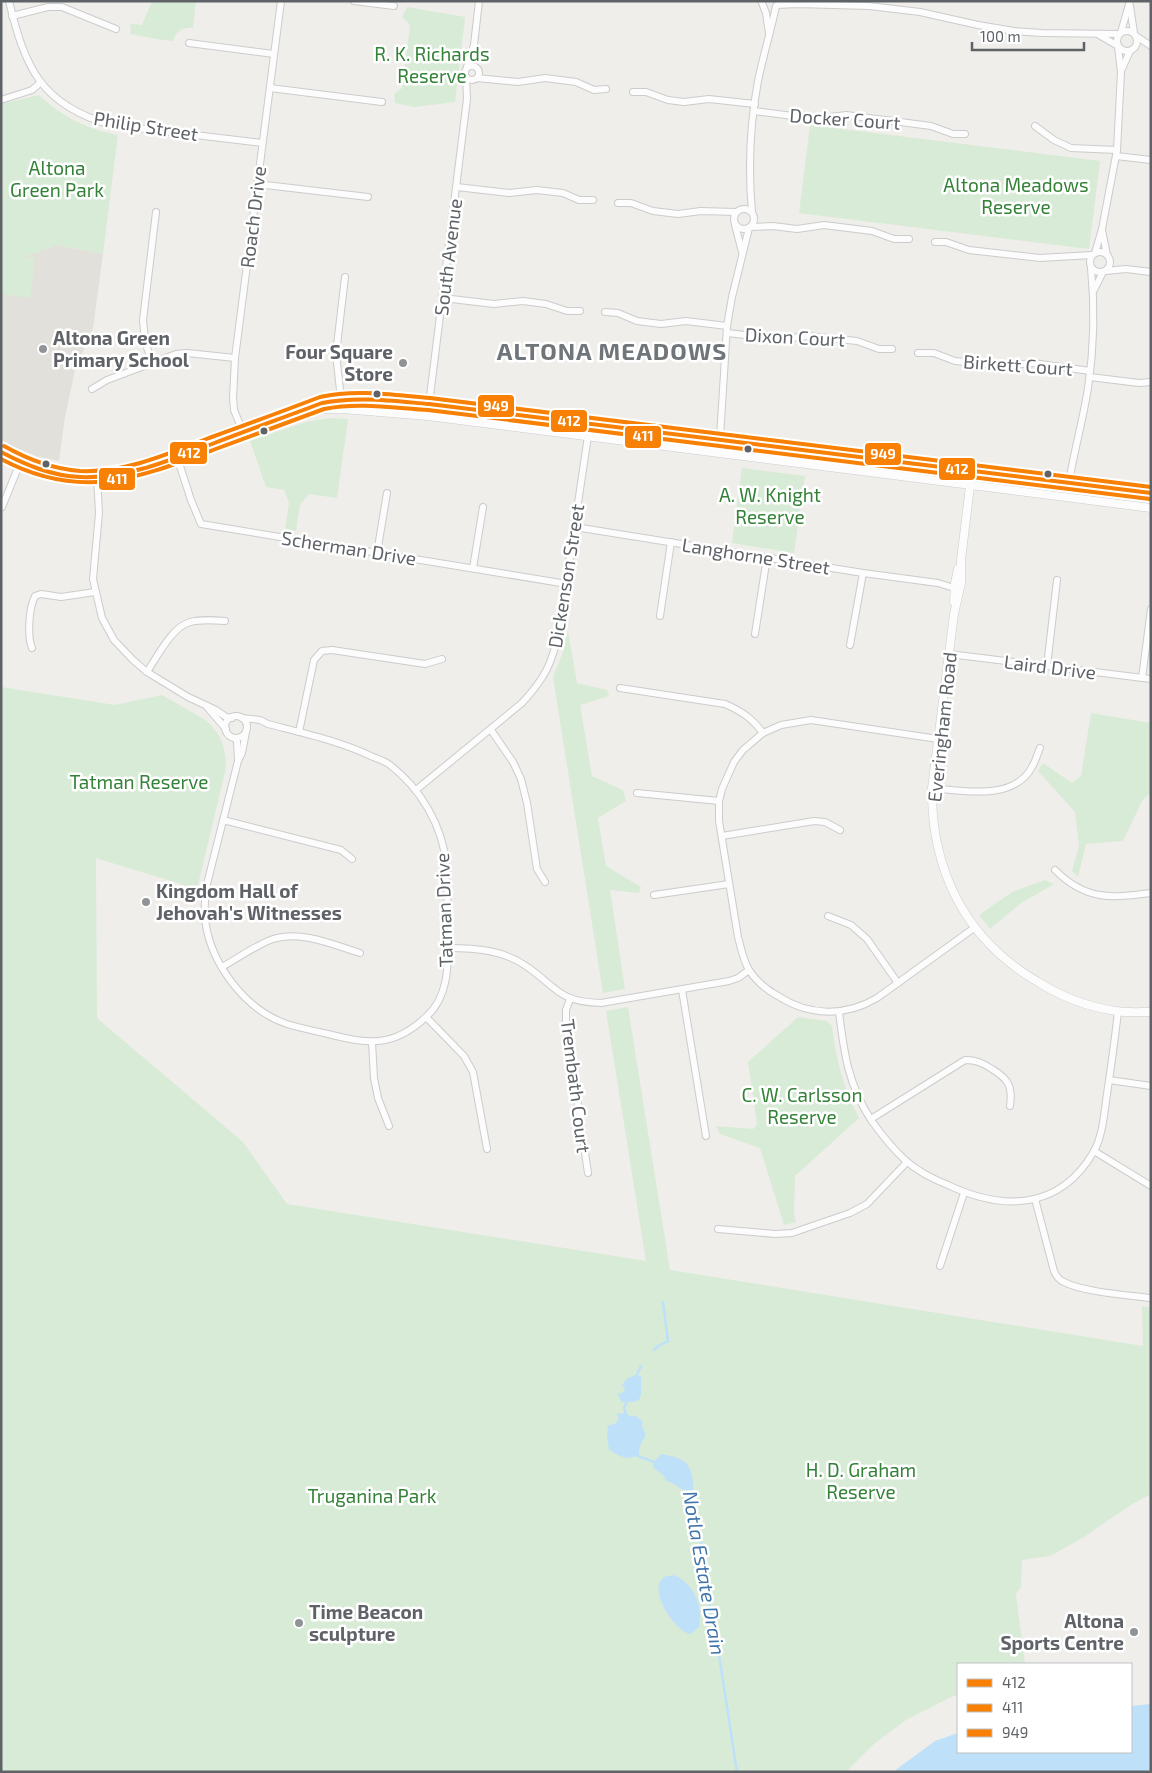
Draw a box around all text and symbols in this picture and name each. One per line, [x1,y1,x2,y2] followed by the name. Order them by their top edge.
[972,20,1084,52] scale bar
[980,27,1021,45] text: 100 m
[374,42,490,87] park label: R. K. Richards Reserve
[789,103,901,134] street label: Docker Court
[92,106,200,145] street label: Philip Street
[10,156,104,201] park label: Altona Green Park
[235,165,270,269] street label: Roach Drive
[943,173,1089,218] park label: Altona Meadows Reserve
[429,197,466,317] street label: South Avenue
[744,322,846,351] street label: Dixon Court
[53,326,190,372] place label: Altona Green Primary School
[497,336,727,365] district label: ALTONA MEADOWS
[285,340,393,385] place label: Four Square Store
[37,343,49,355] marker: Altona Green Primary School
[962,349,1074,380] street label: Birkett Court
[397,357,409,369] marker: Four Square Store
[372,389,382,399] unlabelled marker
[477,394,515,418] line badge: 949
[483,397,509,414] text: 949
[550,409,588,433] line badge: 412
[557,412,581,429] text: 412
[624,425,662,449] line badge: 411
[259,426,269,436] unlabelled marker
[632,427,654,444] text: 411
[169,441,208,465] line badge: 412
[864,442,902,466] line badge: 949
[177,444,201,461] text: 412
[743,444,753,454] unlabelled marker
[870,445,896,462] text: 949
[938,457,976,481] line badge: 412
[41,459,51,469] unlabelled marker
[945,460,969,477] text: 412
[98,467,136,491] line badge: 411
[1043,469,1053,479] unlabelled marker
[106,470,128,487] text: 411
[719,483,821,528] park label: A. W. Knight Reserve
[543,502,588,650] street label: Dickenson Street
[280,525,418,570] street label: Scherman Drive
[680,532,832,579] street label: Langhorne Street
[1003,649,1097,684] street label: Laird Drive
[922,651,961,803] street label: Everingham Road
[70,770,208,793] park label: Tatman Reserve
[430,852,457,968] street label: Tatman Drive
[156,879,342,924] place label: Kingdom Hall of Jehovah's Witnesses
[140,896,152,908] marker: Kingdom Hall of Jehovah's Witnesses
[557,1018,596,1154] street label: Trembath Court
[742,1083,862,1128] park label: C. W. Carlsson Reserve
[806,1458,916,1503] park label: H. D. Graham Reserve
[308,1484,437,1507] park label: Truganina Park
[679,1489,731,1657] water label: Notla Estate Drain
[309,1600,423,1645] place label: Time Beacon sculpture
[1000,1609,1124,1654] place label: Altona Sports Centre
[293,1617,305,1629] marker: Time Beacon sculpture
[1128,1626,1140,1638] marker: Altona Sports Centre
[957,1663,1132,1753] legend
[1002,1673,1026,1691] text: 412
[1002,1698,1023,1716] text: 411
[1002,1723,1028,1741] text: 949

